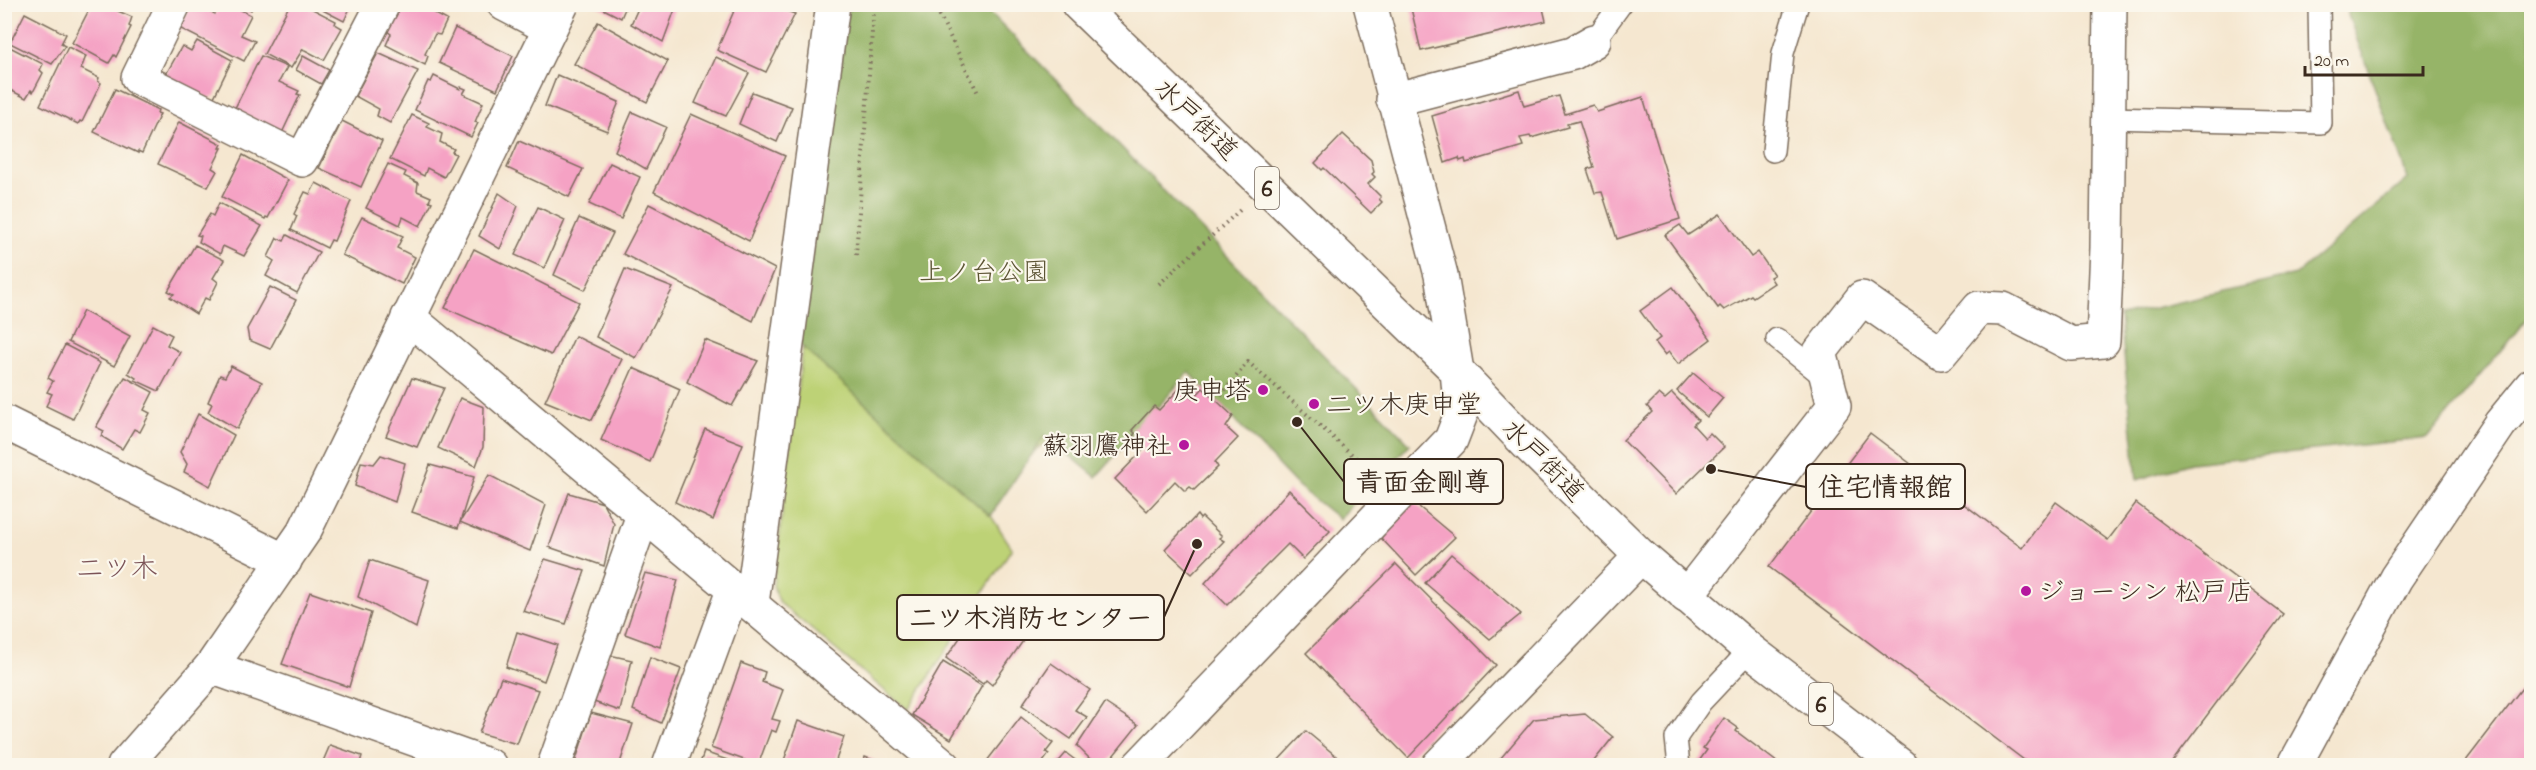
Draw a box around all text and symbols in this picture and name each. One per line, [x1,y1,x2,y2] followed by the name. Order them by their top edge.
[2305,39,2424,77] scale bar
[2314,49,2349,75] text: 20 m
[1144,71,1246,171] street label: 水戸街道
[1255,167,1279,209] road number: 6
[919,255,1049,293] park label: 上ノ台公園
[1173,374,1251,412] place label: 庚申塔
[1256,383,1270,397] marker: 庚申塔
[1326,388,1482,426] place label: 二ツ木庚申堂
[1307,397,1321,411] marker: 二ツ木庚申堂
[1492,412,1592,512] street label: 水戸街道
[1042,429,1172,467] place label: 蘇羽鷹神社
[1177,438,1191,452] marker: 蘇羽鷹神社
[1344,459,1503,504] callout: 青面金剛尊
[1806,464,1965,509] callout: 住宅情報館
[1356,465,1491,504] text: 青面金剛尊
[1818,470,1953,509] text: 住宅情報館
[77,551,158,590] district label: 二ツ木
[2038,575,2253,613] place label: ジョーシン 松戸店
[2019,584,2033,598] marker: ジョーシン 松戸店
[897,595,1164,640] callout: 二ツ木消防センター
[910,601,1153,640] text: 二ツ木消防センター
[1809,683,1833,725] road number: 6

